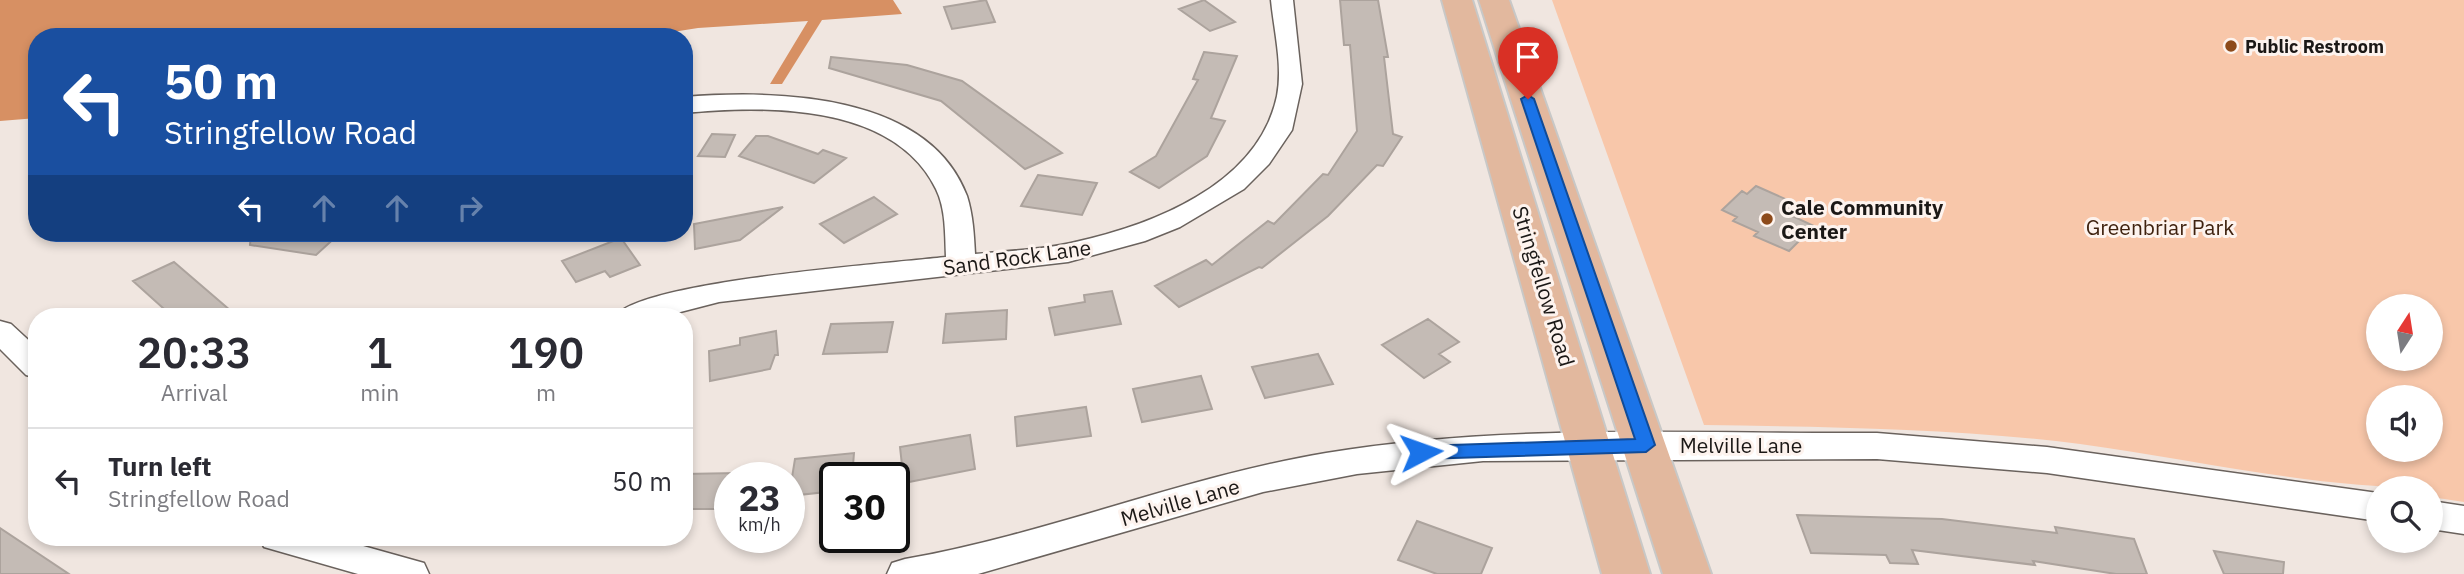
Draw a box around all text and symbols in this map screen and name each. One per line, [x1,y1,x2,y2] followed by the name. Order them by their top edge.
[1498,27,1558,99] pin
[2245,35,2384,58] place label: Public Restroom
[1509,38,1547,76] icon: arrive
[2223,38,2239,54] marker: Public Restroom
[164,49,278,112] text: 50 m
[49,56,140,147] icon: left
[164,111,417,153] text: Stringfellow Road
[232,189,270,227] icon: left
[305,189,343,227] icon: ahead
[378,189,416,227] icon: ahead
[451,189,489,227] icon: right
[1781,193,1944,245] place label: Cale Community Center
[1506,202,1582,370] street label: Stringfellow Road
[1759,211,1775,227] marker: Cale Community Center
[2086,213,2234,241] park label: Greenbriar Park
[941,233,1093,281] street label: Sand Rock Lane
[2366,294,2443,371] north arrow
[2366,294,2443,553] map controls
[137,325,251,380] text: 20:33
[367,325,392,380] text: 1
[508,325,584,380] text: 190
[161,377,228,407] text: Arrival
[360,377,399,407] text: min
[536,377,556,407] text: m
[2366,385,2443,462] button: sound
[1384,415,1458,489] position arrow
[1680,431,1802,459] street label: Melville Lane
[108,449,211,483] text: Turn left
[49,462,87,500] icon: left
[819,462,910,553] speed limit sign: 30
[612,464,672,498] text: 50 m
[1117,472,1243,532] street label: Melville Lane
[738,475,781,521] text: 23
[2366,476,2443,553] button: search
[108,483,290,513] text: Stringfellow Road
[738,513,781,536] text: km/h

